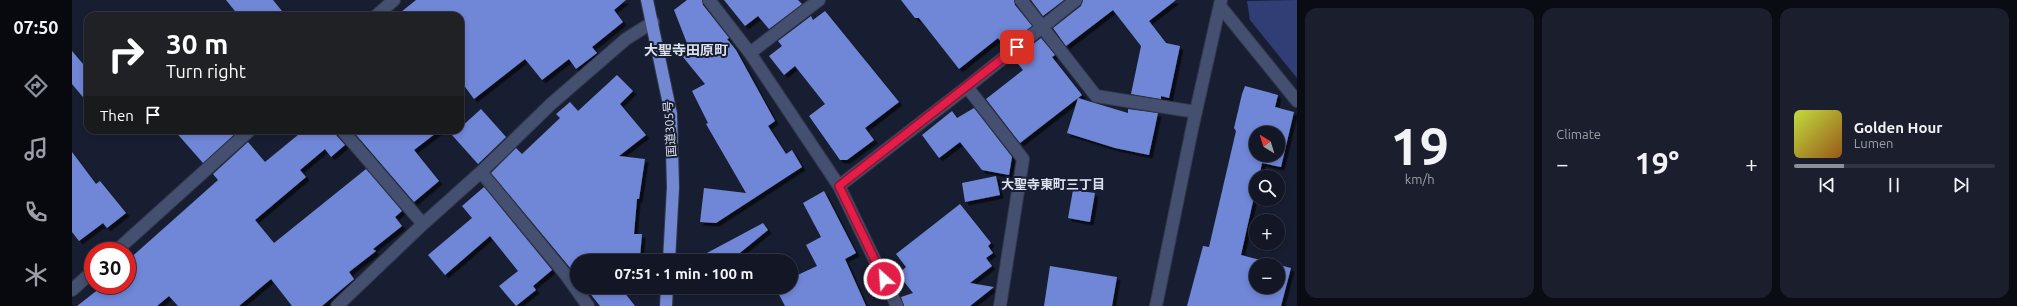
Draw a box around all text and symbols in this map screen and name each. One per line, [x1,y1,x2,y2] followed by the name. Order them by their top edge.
[13,17,59,37] text: 07:50
[100,28,152,80] icon: right
[166,28,228,59] text: 30 m
[1000,30,1034,64] pin
[1006,36,1028,58] icon: arrive
[644,42,728,58] district label: 大聖寺田原町
[166,61,246,81] text: Turn right
[22,72,50,100] icon: directions
[661,100,678,158] street label: 国道305号
[142,104,164,126] icon: arrive
[100,107,134,124] text: Then
[1390,117,1449,175] text: 19
[1854,119,1942,136] text: Golden Hour
[1249,126,1285,162] north arrow
[1249,126,1285,294] map controls
[1556,127,1601,141] text: Climate
[22,135,50,163] icon: music
[1854,136,1894,150] text: Lumen
[1635,146,1679,180] text: 19°
[1556,151,1569,176] text: −
[1745,151,1758,176] text: +
[1249,170,1285,206] button: search
[1405,172,1435,186] text: km/h
[1816,174,1838,196] icon: previous
[1883,174,1905,196] icon: pause
[1950,174,1972,196] icon: next
[1001,177,1105,191] district label: 大聖寺東町三丁目
[22,198,50,226] icon: phone
[1249,214,1285,250] button: +
[84,242,136,294] speed limit sign: 30
[863,258,905,300] position arrow
[1249,258,1285,294] button: −
[22,261,50,289] icon: climate
[615,265,753,282] text: 07:51 · 1 min · 100 m

